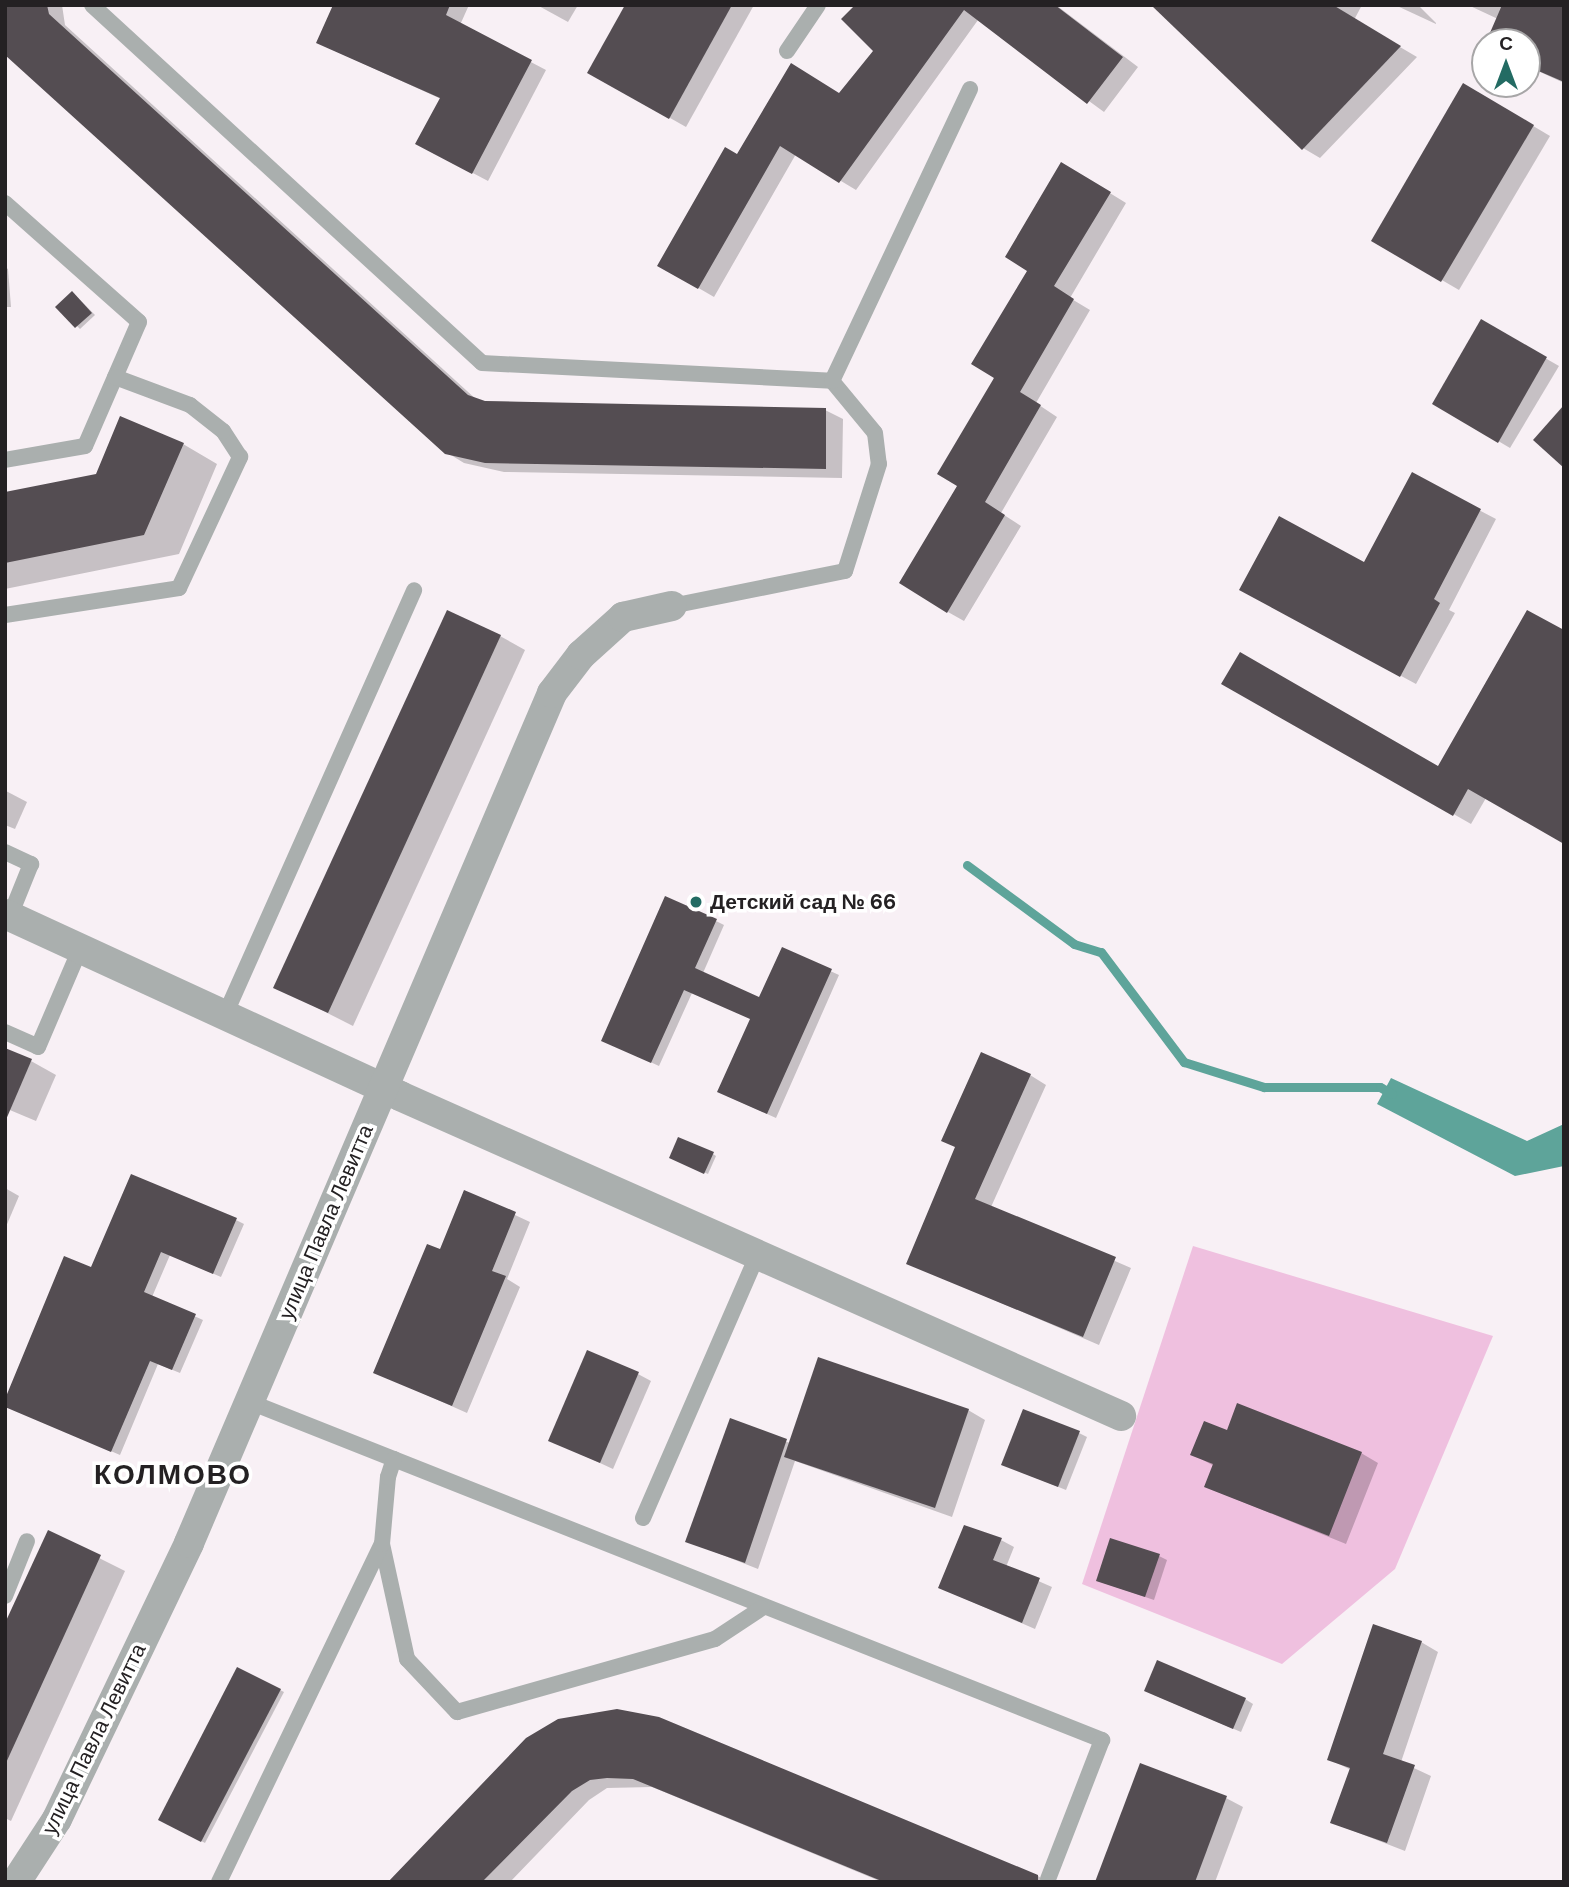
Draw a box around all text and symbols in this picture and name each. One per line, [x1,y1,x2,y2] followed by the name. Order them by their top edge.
[1471,28,1541,98] north arrow
[1499,31,1513,56] text: С
[710,889,896,915] place label: Детский сад № 66
[688,894,704,910] marker: Детский сад № 66
[274,1121,378,1323] street label: улица Павла Левитта
[95,1458,251,1492] district label: КОЛМОВО
[37,1639,151,1839] street label: улица Павла Левитта

